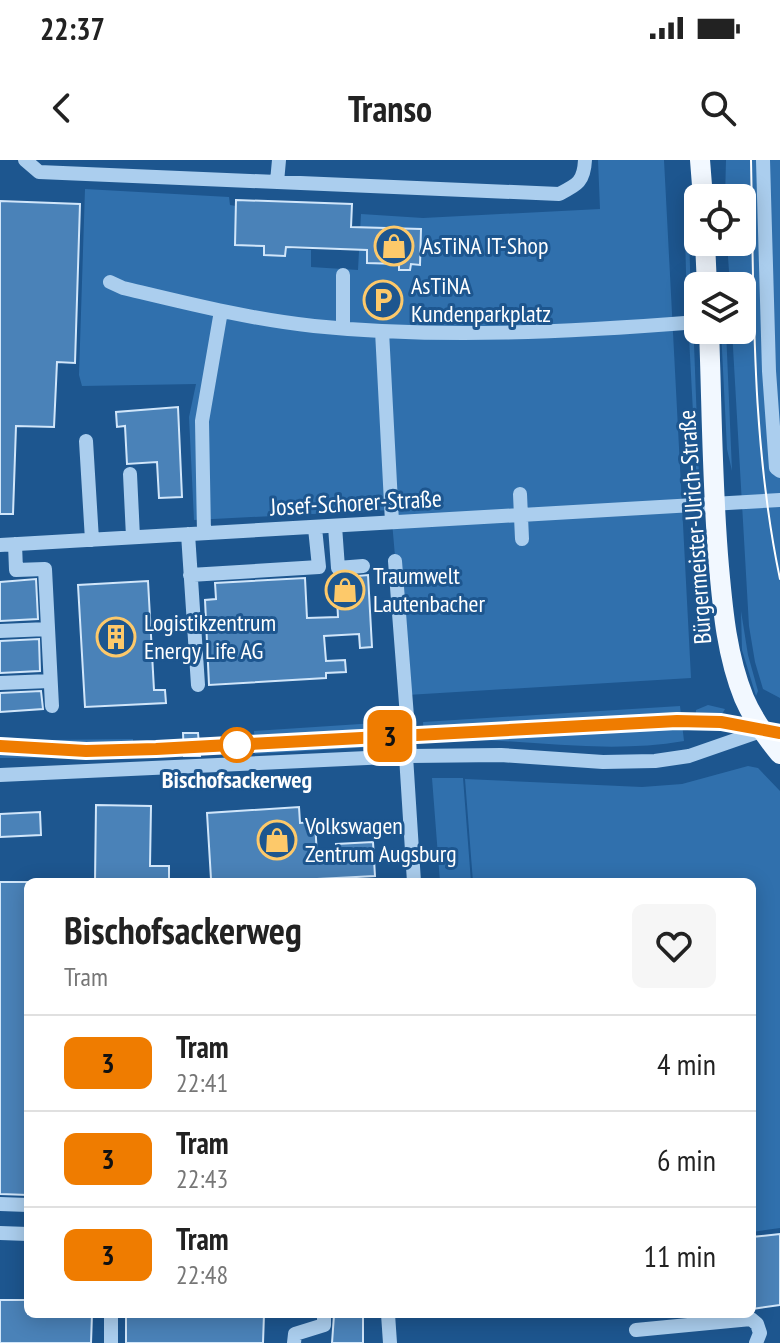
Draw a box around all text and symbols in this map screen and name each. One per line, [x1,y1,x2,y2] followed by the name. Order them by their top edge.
[40,9,105,48] text: 22:37
[348,85,432,132] text: Transo
[40,86,84,130] icon: back
[696,86,740,130] icon: search
[684,184,756,344] map controls
[684,184,756,256] button: locate
[373,225,415,267] shop icon: AsTiNA IT-Shop
[422,230,548,261] place label: AsTiNA IT-Shop
[411,270,551,329] place label: AsTiNA Kundenparkplatz
[684,272,756,344] button: layers
[362,279,404,321] parking icon: AsTiNA Kundenparkplatz
[671,409,718,645] street label: Bürgermeister-Ulrich-Straße
[268,483,443,523] street label: Josef-Schorer-Straße
[373,560,486,619] place label: Traumwelt Lautenbacher
[324,569,366,611] shop icon: Traumwelt Lautenbacher
[144,607,276,666] place label: Logistikzentrum Energy Life AG
[95,616,137,658] building icon: Logistikzentrum Energy Life AG
[364,710,416,762] line badge: 3
[383,717,397,754] text: 3
[220,728,254,762] marker: Bischofsackerweg
[162,764,312,795] place label: Bischofsackerweg
[304,810,457,869] place label: Volkswagen Zentrum Augsburg
[256,819,298,861] shop icon: Volkswagen Zentrum Augsburg
[632,904,716,988] button: heart
[64,905,302,954] text: Bischofsackerweg
[64,960,108,993] text: Tram
[176,1027,229,1066] text: Tram
[101,1044,115,1081] text: 3
[657,1044,716,1083] text: 4 min
[176,1066,228,1099] text: 22:41
[176,1123,229,1162] text: Tram
[101,1140,115,1177] text: 3
[657,1140,716,1179] text: 6 min
[176,1162,228,1195] text: 22:43
[176,1219,229,1258] text: Tram
[101,1236,115,1273] text: 3
[643,1236,716,1275] text: 11 min
[176,1258,228,1291] text: 22:48

